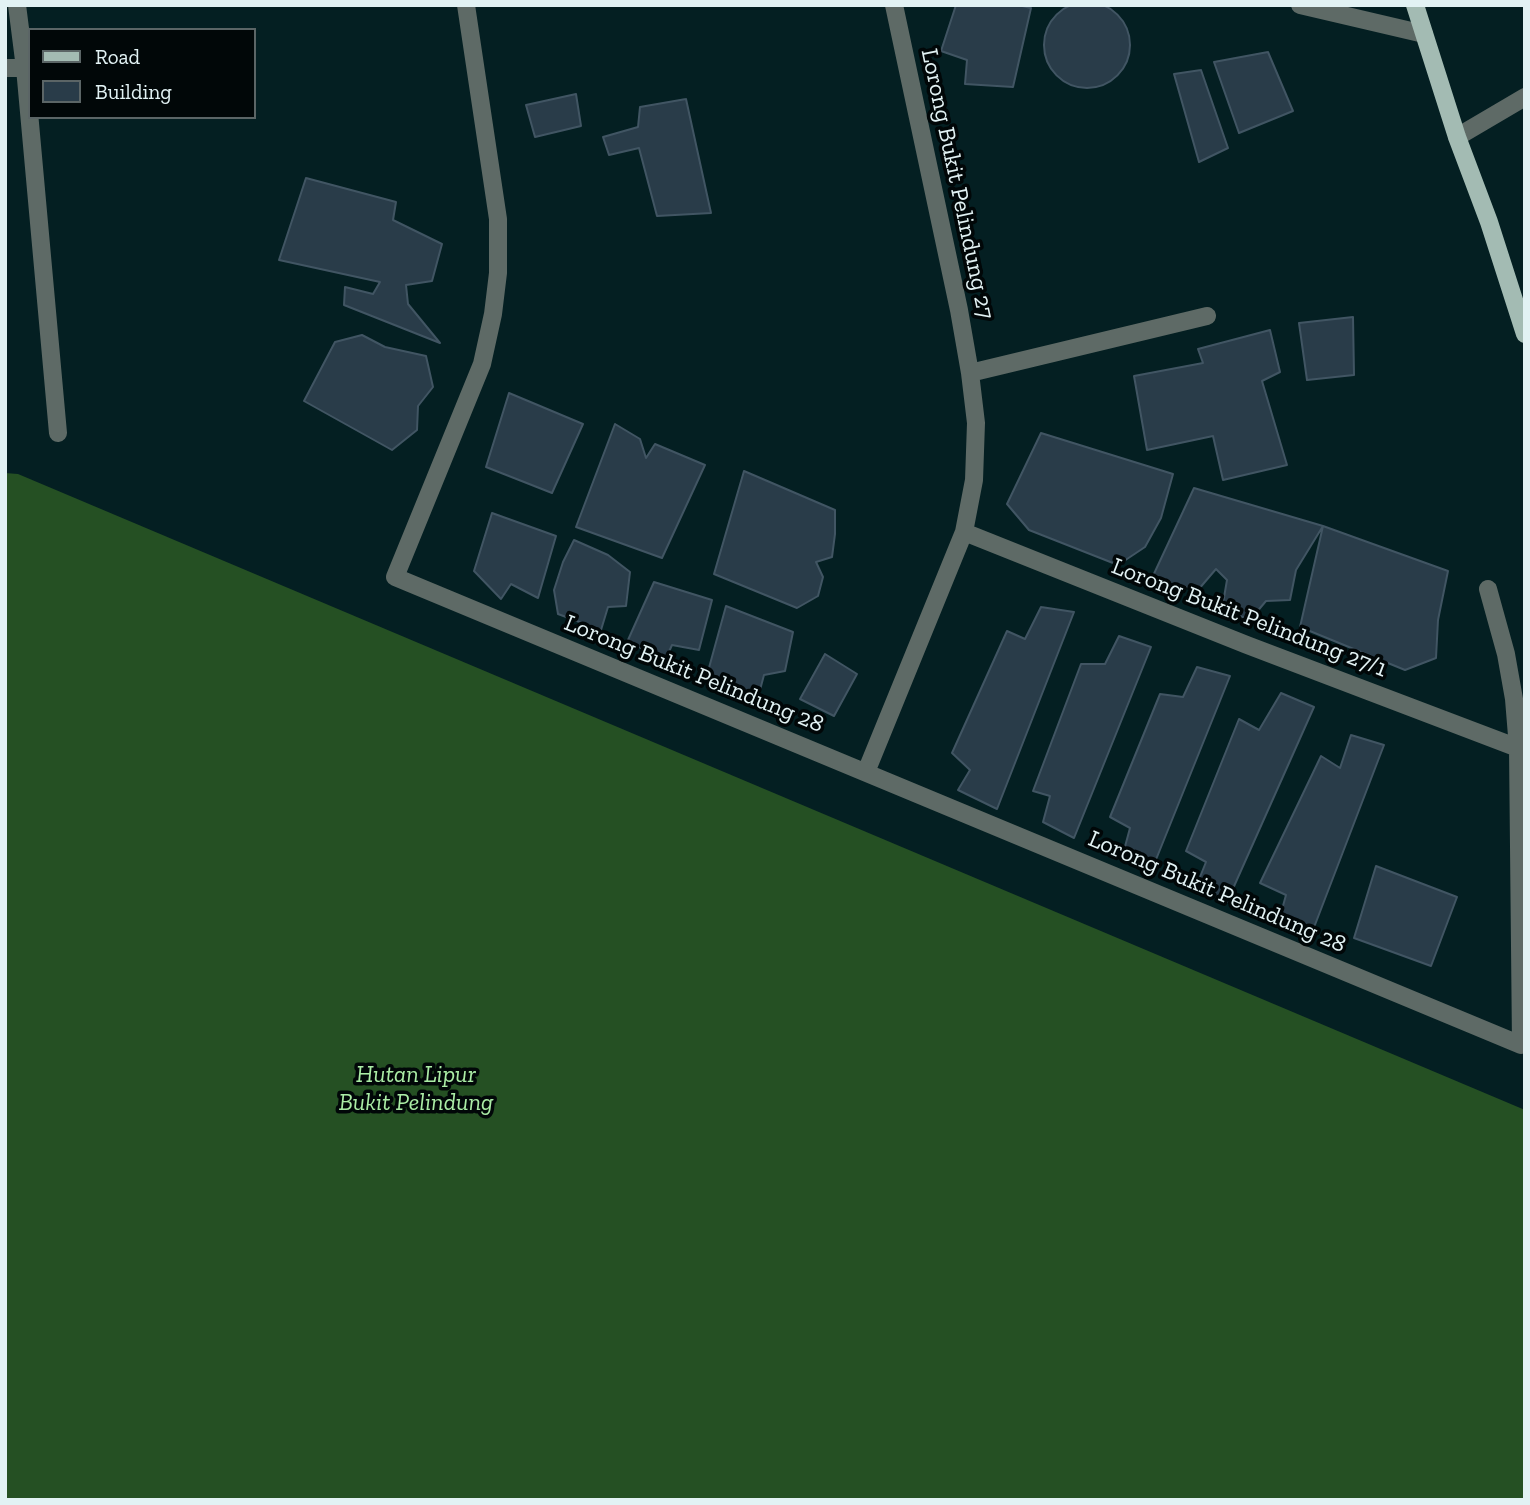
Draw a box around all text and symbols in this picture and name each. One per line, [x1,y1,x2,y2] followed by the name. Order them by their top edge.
[28,28,256,119] legend
[95,44,140,69] text: Road
[914,46,1000,322] street label: Lorong Bukit Pelindung 27
[95,79,172,104] text: Building
[1107,552,1391,684] street label: Lorong Bukit Pelindung 27/1
[560,609,828,739] street label: Lorong Bukit Pelindung 28
[1084,825,1350,959] street label: Lorong Bukit Pelindung 28
[339,1061,493,1117] park label: Hutan Lipur Bukit Pelindung

